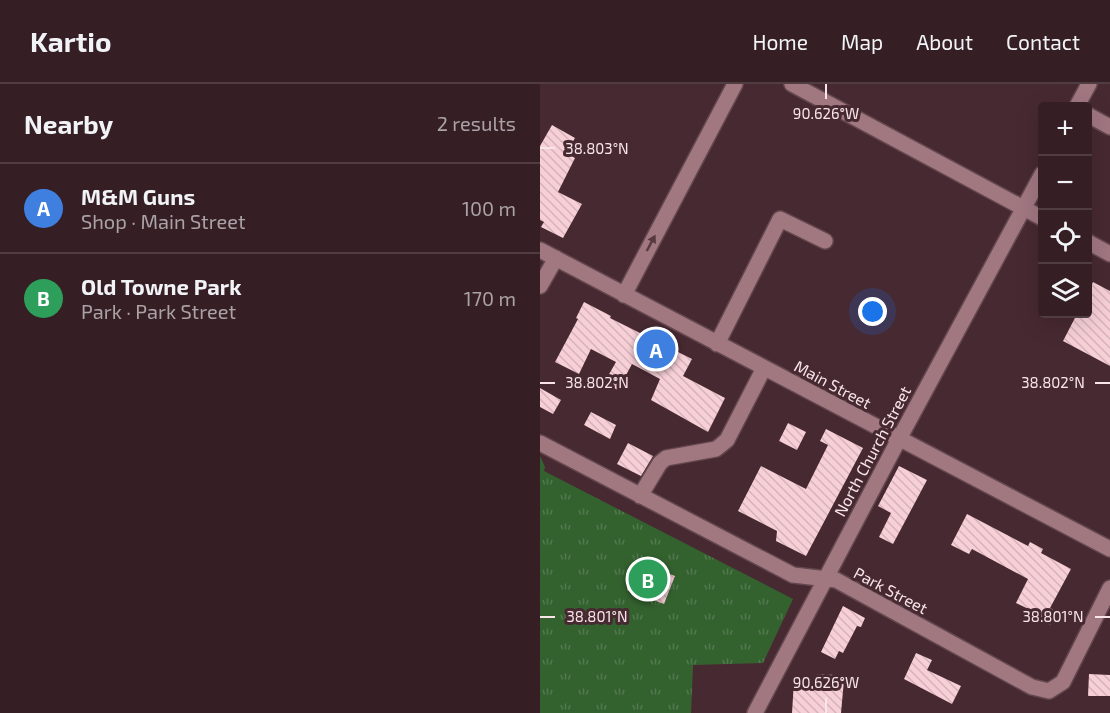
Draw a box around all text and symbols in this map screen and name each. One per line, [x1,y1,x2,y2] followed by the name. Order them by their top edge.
[30,24,111,58] text: Kartio
[752,29,808,54] text: Home
[841,29,883,54] text: Map
[916,29,973,54] text: About
[1006,29,1080,54] text: Contact
[1038,102,1092,318] map controls
[1038,102,1092,156] button: +
[793,104,859,122] text: 90.626°W
[24,108,113,139] text: Nearby
[437,111,516,135] text: 2 results
[565,139,629,157] text: 38.803°N
[1038,156,1092,210] button: −
[81,183,195,209] text: M&M Guns
[37,196,50,220] text: A
[462,196,516,220] text: 100 m
[81,209,246,233] text: Shop · Main Street
[1038,210,1092,264] button: locate
[646,234,656,251] one-way arrow
[1038,264,1092,318] button: layers
[81,273,241,299] text: Old Towne Park
[37,286,50,310] text: B
[464,286,516,310] text: 170 m
[858,297,887,326] your location
[81,299,236,323] text: Park · Park Street
[636,326,676,372] pin: A
[791,356,875,412] street label: Main Street
[565,373,629,391] text: 38.802°N
[1021,373,1085,391] text: 38.802°N
[830,383,914,519] street label: North Church Street
[628,556,668,602] pin: B
[851,563,931,617] street label: Park Street
[566,607,628,625] text: 38.801°N
[1022,607,1084,625] text: 38.801°N
[793,673,859,691] text: 90.626°W

